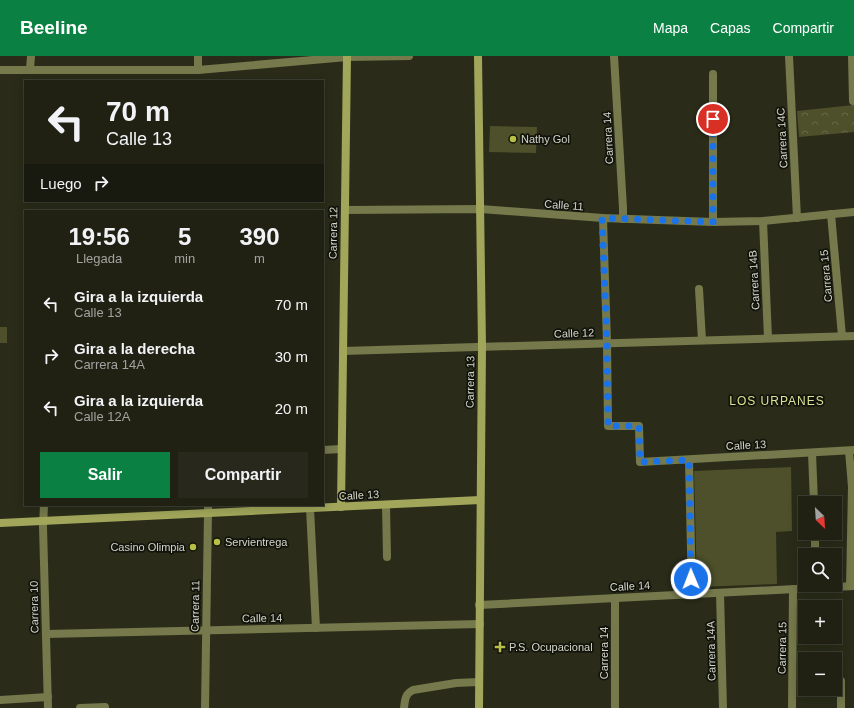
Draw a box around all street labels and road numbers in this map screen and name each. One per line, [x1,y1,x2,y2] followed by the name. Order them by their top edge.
[774,107,790,169] street label: Carrera 14C
[601,111,615,165] street label: Carrera 14
[544,198,584,212] street label: Calle 11
[327,207,339,259] street label: Carrera 12
[818,249,834,303] street label: Carrera 15
[746,250,762,310] street label: Carrera 14B
[554,326,594,340] street label: Calle 12
[464,356,476,408] street label: Carrera 13
[726,438,766,452] street label: Calle 13
[339,488,379,502] street label: Calle 13
[610,579,650,593] street label: Calle 14
[189,580,201,632] street label: Carrera 11
[28,581,40,633] street label: Carrera 10
[242,612,282,624] street label: Calle 14
[704,620,718,681] street label: Carrera 14A
[776,622,788,674] street label: Carrera 15
[598,627,610,679] street label: Carrera 14

